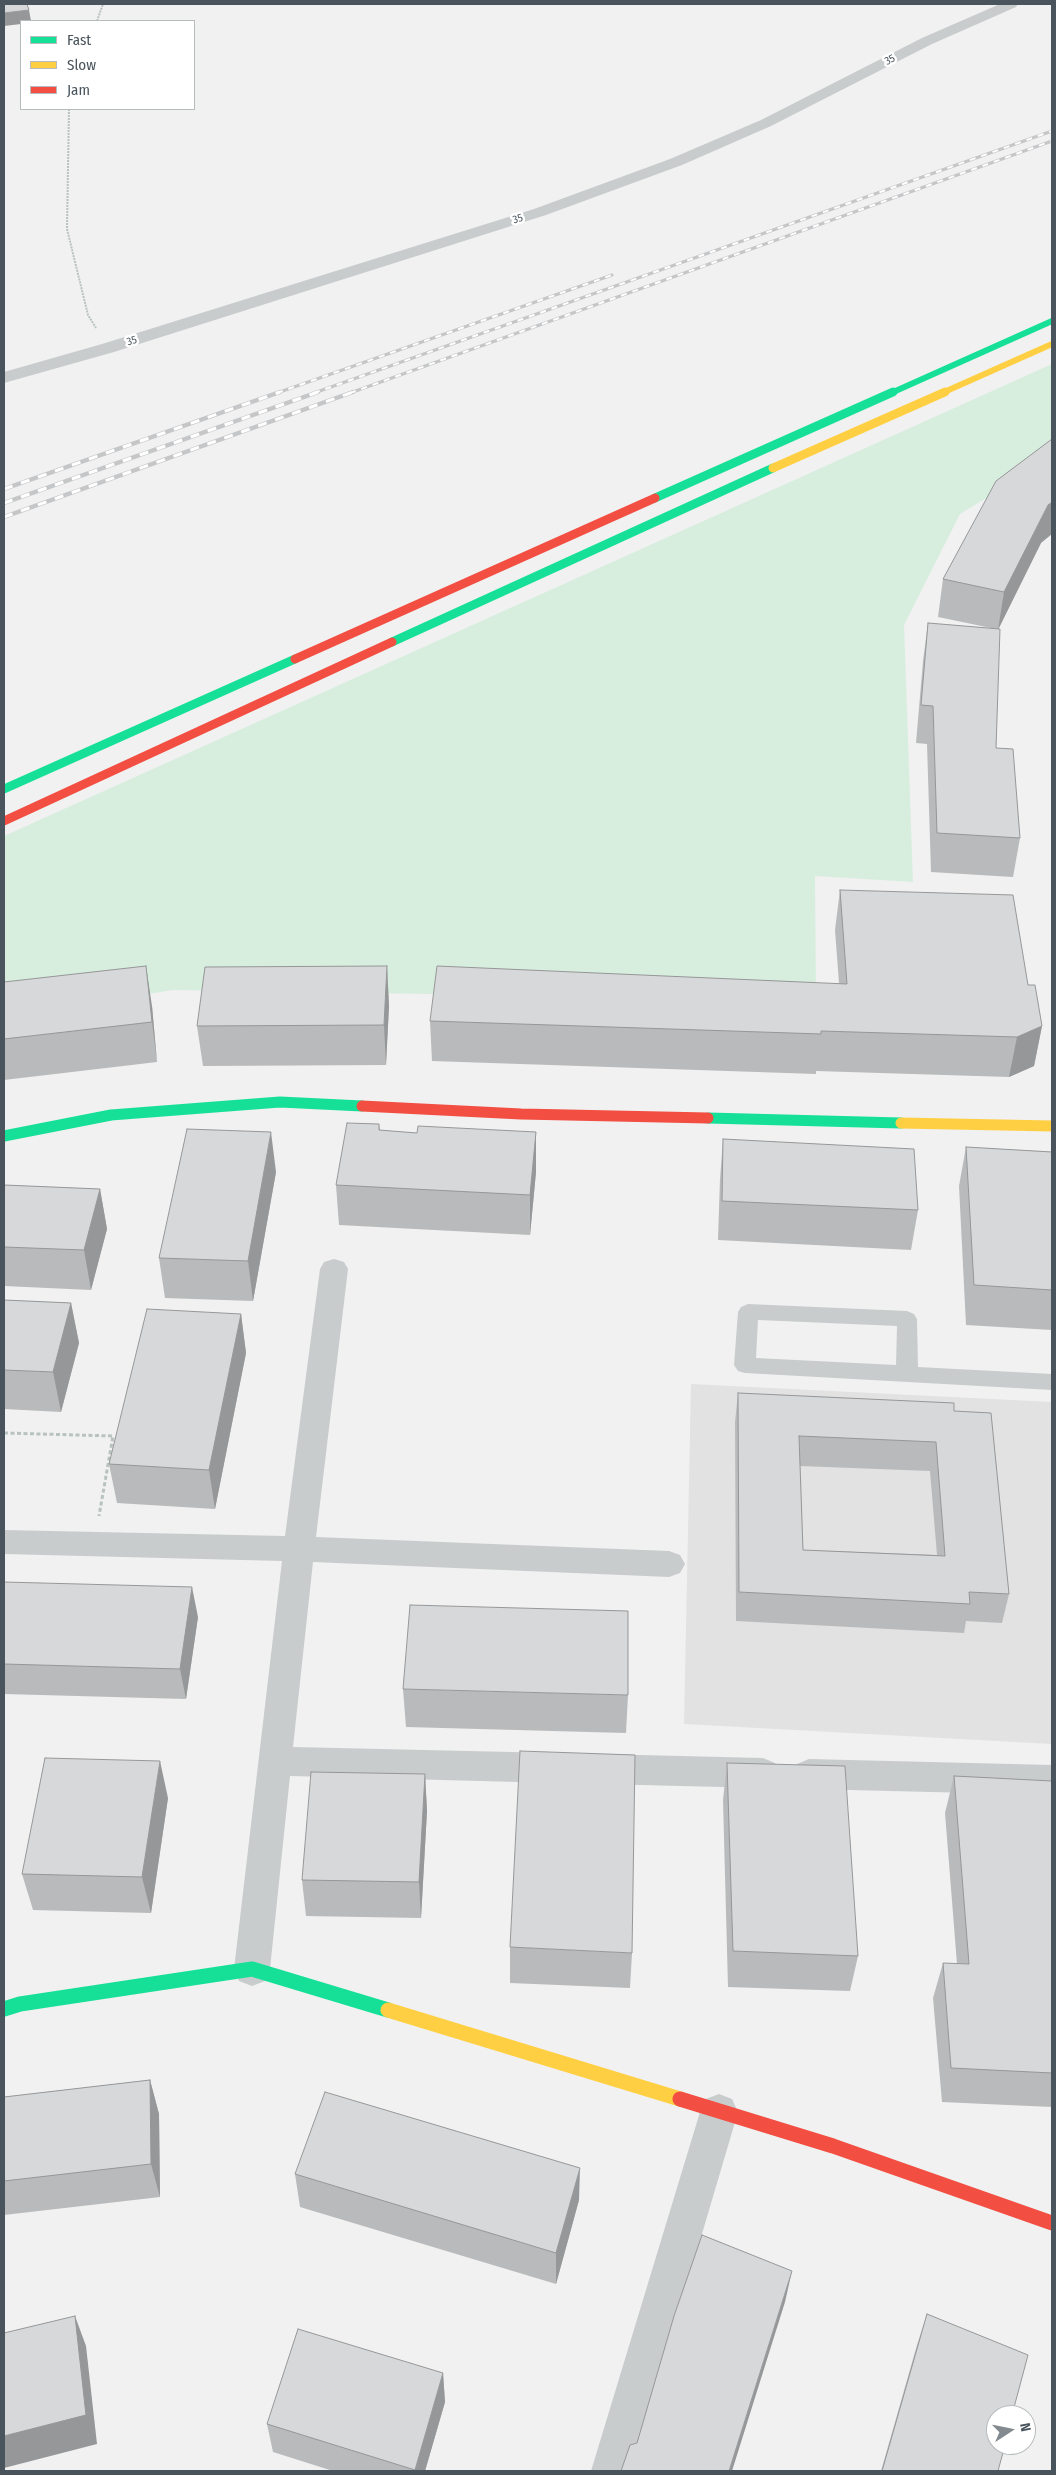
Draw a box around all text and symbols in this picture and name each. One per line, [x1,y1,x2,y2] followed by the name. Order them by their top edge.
[20,20,195,110] legend
[67,31,91,49] text: Fast
[883,52,897,68] street label: 35
[67,56,96,74] text: Slow
[67,81,90,99] text: Jam
[511,211,525,227] street label: 35
[125,333,139,349] street label: 35
[986,2405,1036,2455] north arrow
[1016,2421,1034,2433] text: N

